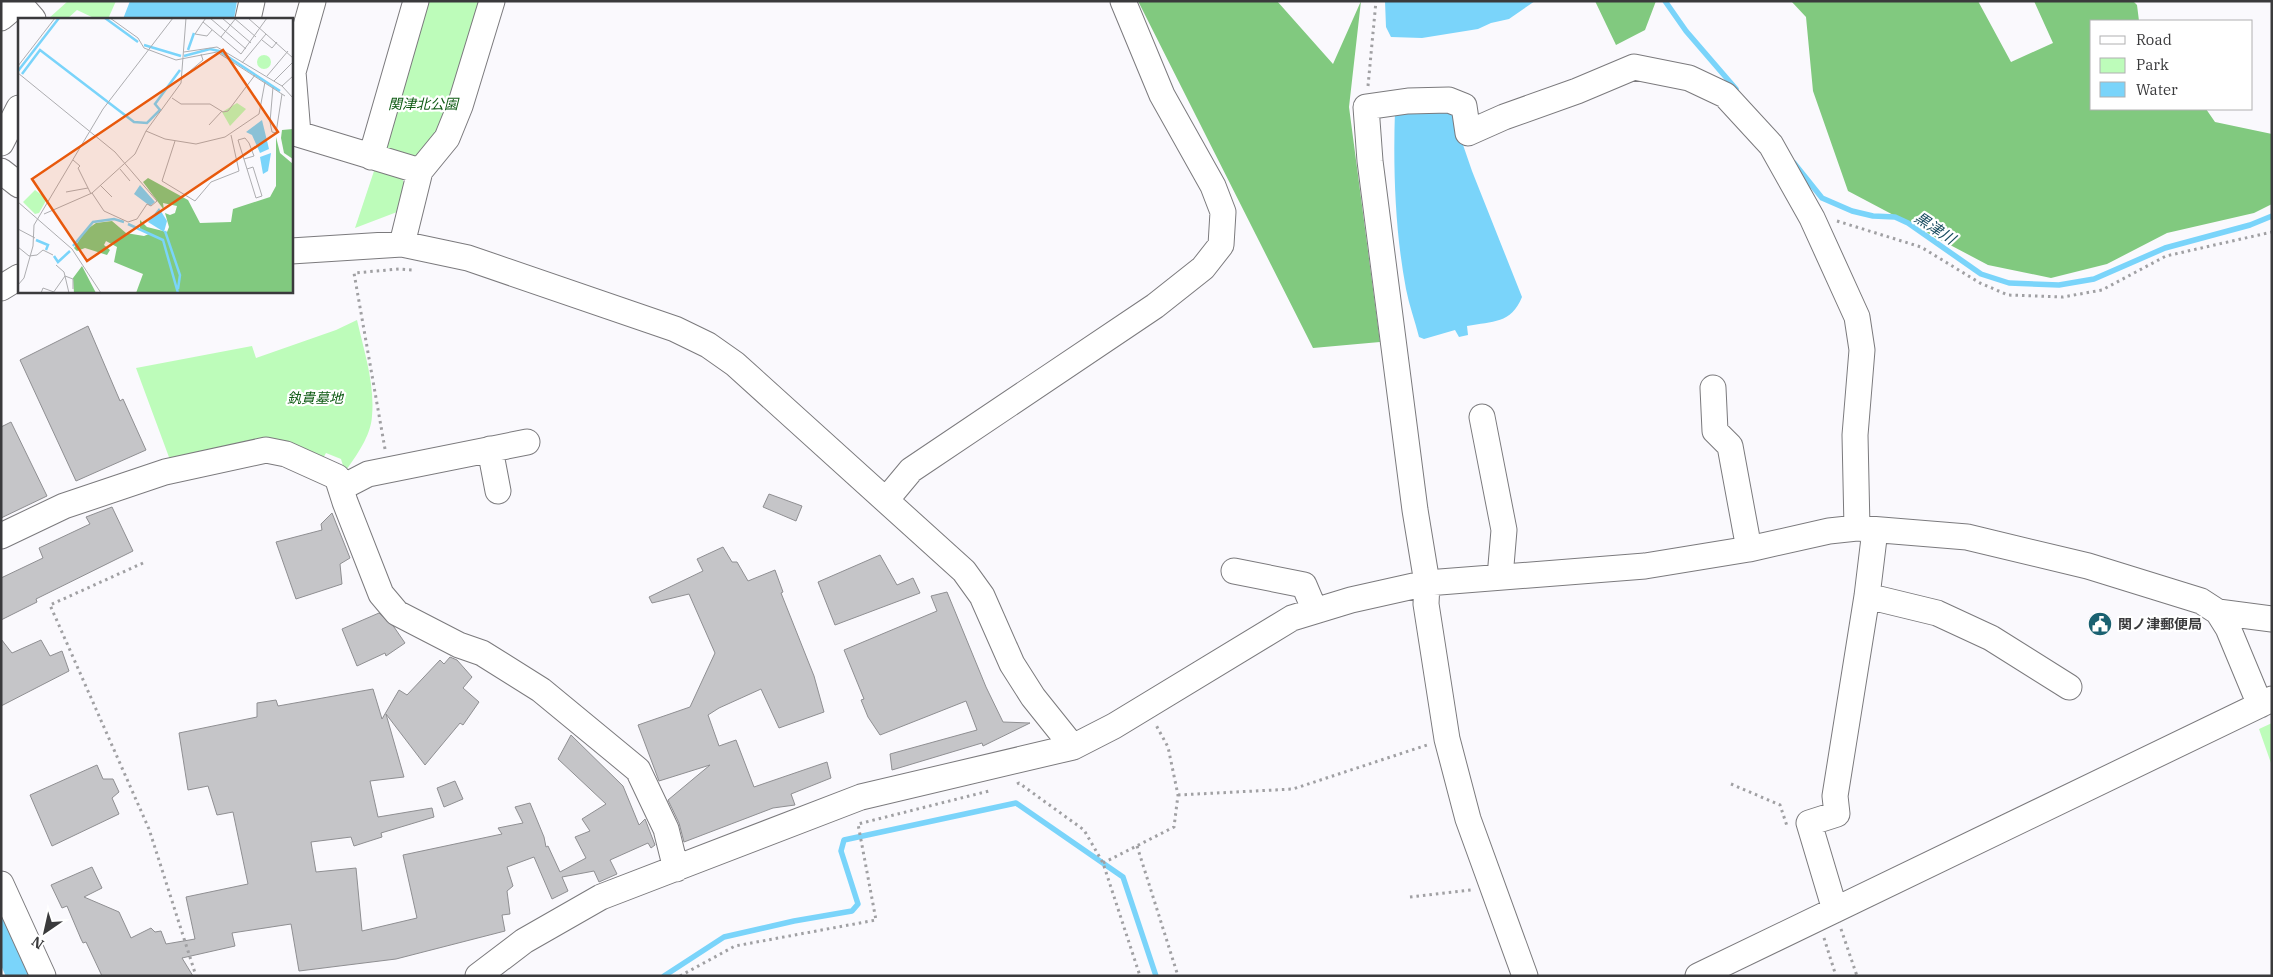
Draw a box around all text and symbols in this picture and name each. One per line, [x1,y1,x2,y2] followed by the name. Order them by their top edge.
[18,18,292,292] inset map
[2090,20,2253,110] legend
[2136,30,2172,49] text: Road
[2136,55,2169,74] text: Park
[2136,80,2178,99] text: Water
[388,95,460,113] park label: 関津北公園
[1911,208,1961,249] water label: 黒津川
[287,389,345,407] park label: 釻貴墓地
[2087,611,2113,637] public building icon: 関ノ津郵便局
[2118,615,2202,633] place label: 関ノ津郵便局
[20,907,70,957] north arrow
[28,932,47,953] text: N

